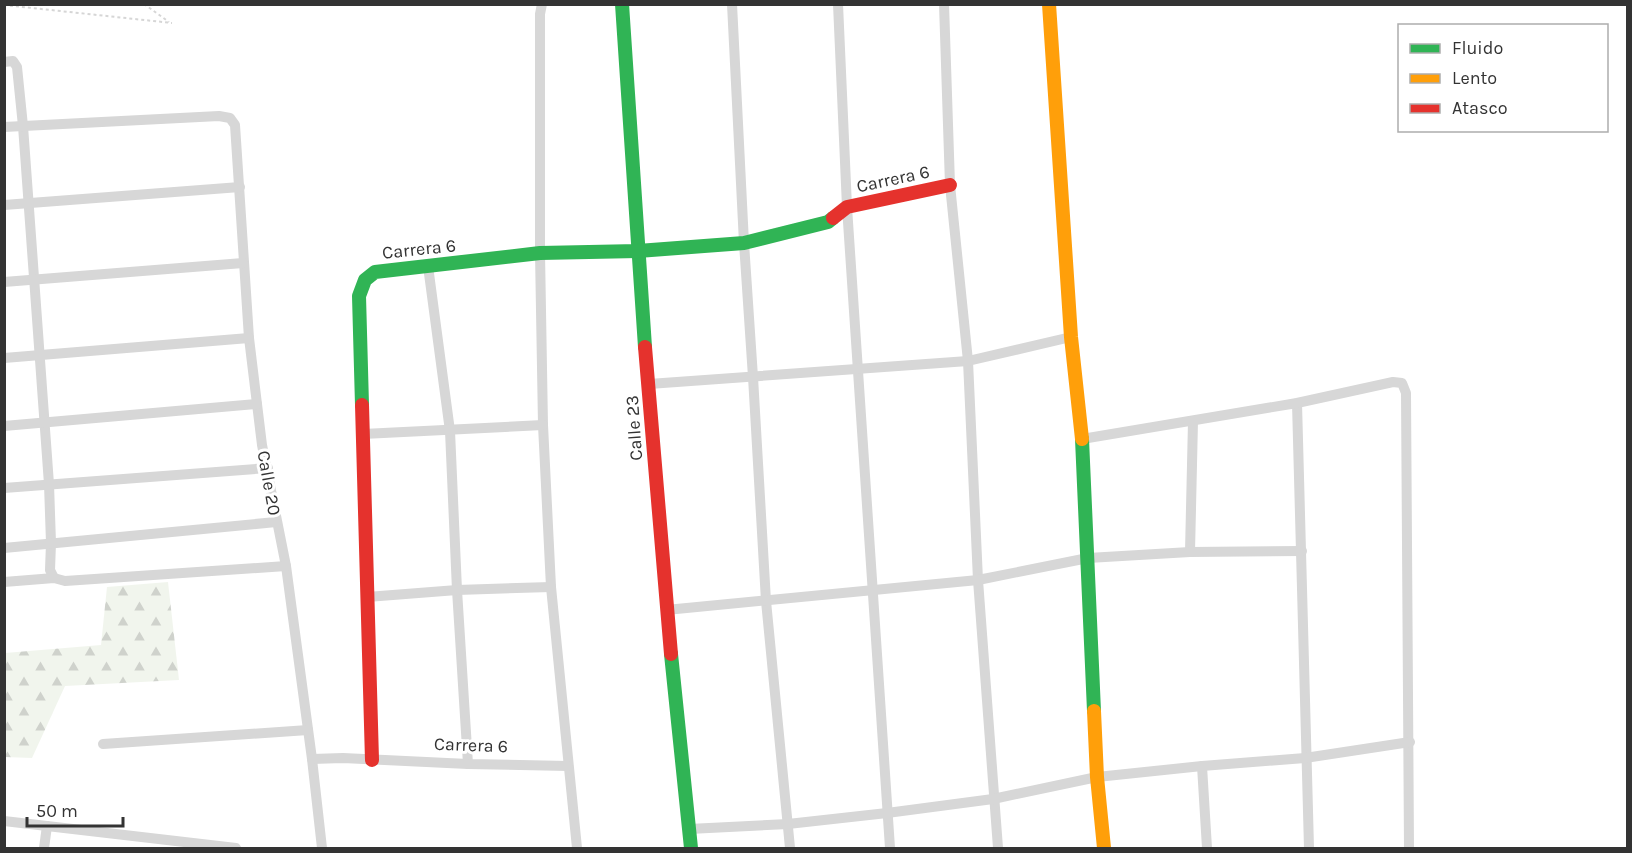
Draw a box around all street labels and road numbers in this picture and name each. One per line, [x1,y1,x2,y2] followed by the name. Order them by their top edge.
[854,161,932,197] street label: Carrera 6
[381,234,457,264] street label: Carrera 6
[621,395,647,461] street label: Calle 23
[252,449,286,517] street label: Calle 20
[434,733,508,757] street label: Carrera 6

